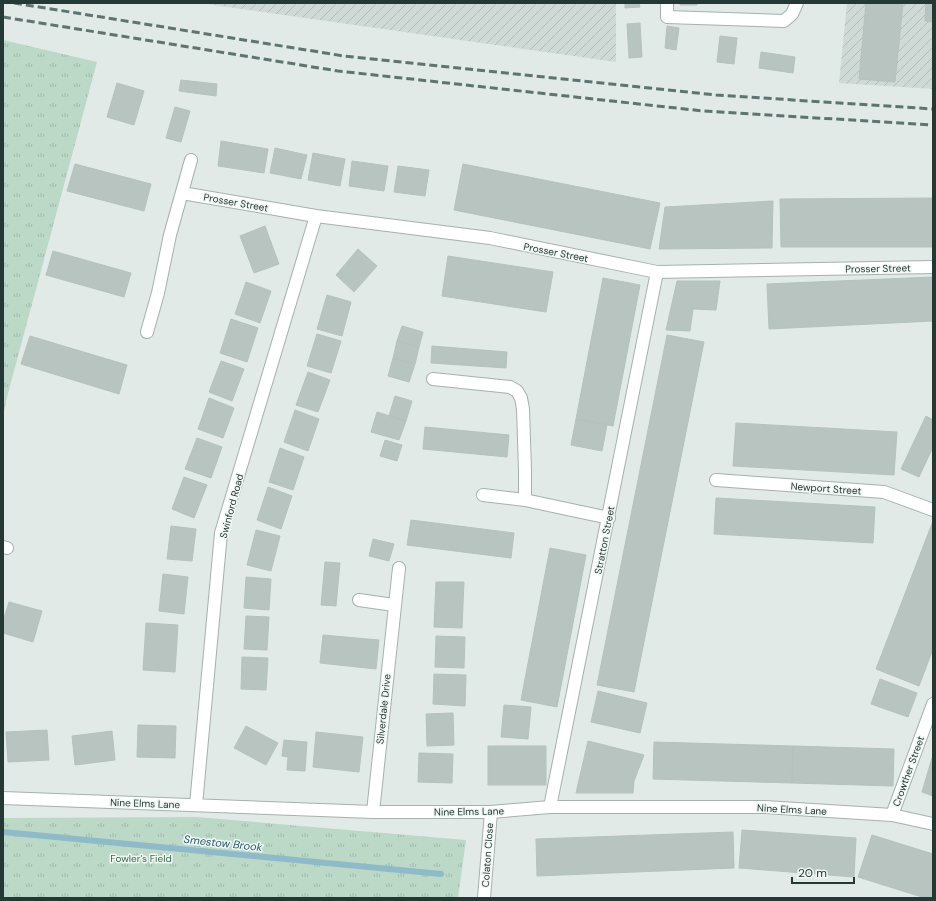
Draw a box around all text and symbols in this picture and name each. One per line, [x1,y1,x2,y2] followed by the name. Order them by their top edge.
[202,190,269,215] street label: Prosser Street
[522,240,589,265] street label: Prosser Street
[845,261,911,276] street label: Prosser Street
[217,472,246,540] street label: Swinford Road
[790,480,862,497] street label: Newport Street
[592,505,617,575] street label: Stratton Street
[373,673,394,745] street label: Silverdale Drive
[890,734,927,808] street label: Crowther Street
[110,796,180,811] street label: Nine Elms Lane
[757,801,828,818] street label: Nine Elms Lane
[434,804,504,819] street label: Nine Elms Lane
[479,822,496,888] street label: Colaton Close
[183,832,263,854] water label: Smestow Brook
[110,852,172,865] park label: Fowler's Field
[792,859,854,885] scale bar
[798,865,827,881] text: 20 m

